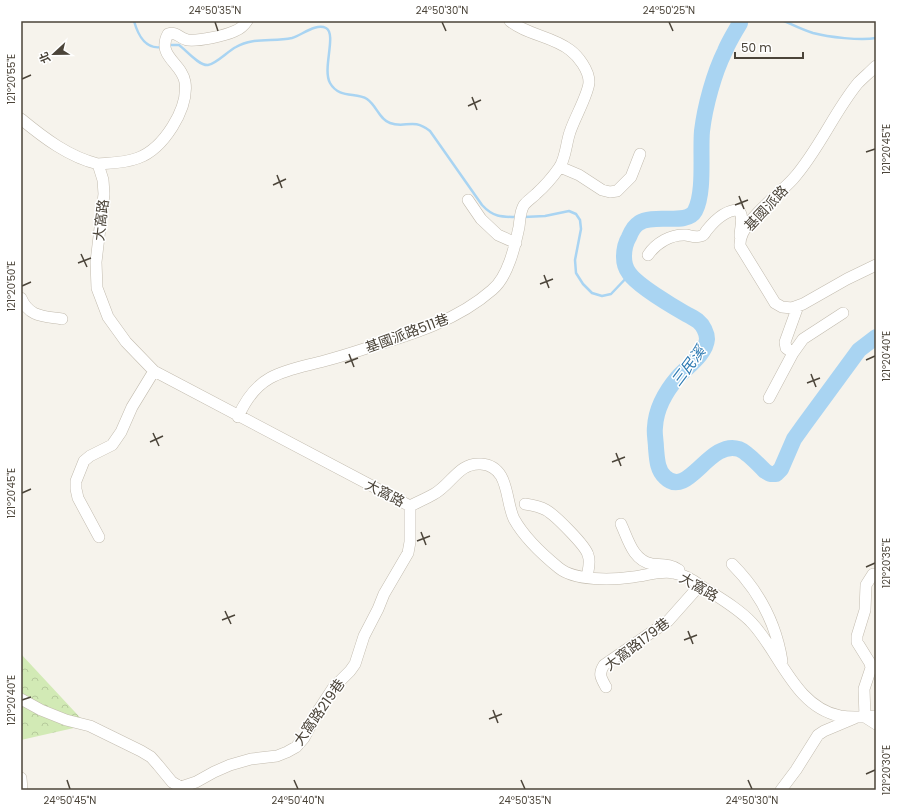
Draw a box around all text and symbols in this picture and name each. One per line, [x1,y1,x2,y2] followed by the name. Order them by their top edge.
[189,3,241,18] text: 24°50'35"N
[416,3,468,18] text: 24°50'30"N
[643,3,695,18] text: 24°50'25"N
[34,34,74,74] north arrow
[735,34,803,60] scale bar
[741,39,772,56] text: 50 m
[35,50,54,66] text: 北
[4,54,19,104] text: 121°20'55"E
[879,124,894,174] text: 121°20'45"E
[740,181,792,235] street label: 基國派路
[89,198,113,242] street label: 大窩路
[4,261,19,311] text: 121°20'50"E
[362,309,452,357] street label: 基國派路511巷
[879,331,894,381] text: 121°20'40"E
[666,340,711,390] water label: 三民溪
[4,468,19,518] text: 121°20'45"E
[362,475,408,511] street label: 大窩路
[879,538,894,588] text: 121°20'35"E
[676,568,722,606] street label: 大窩路
[600,613,674,675] street label: 大窩路179巷
[4,675,19,725] text: 121°20'40"E
[289,675,349,749] street label: 大窩路219巷
[879,745,894,795] text: 121°20'30"E
[44,793,96,808] text: 24°50'45"N
[272,793,324,808] text: 24°50'40"N
[499,793,551,808] text: 24°50'35"N
[726,793,778,808] text: 24°50'30"N

